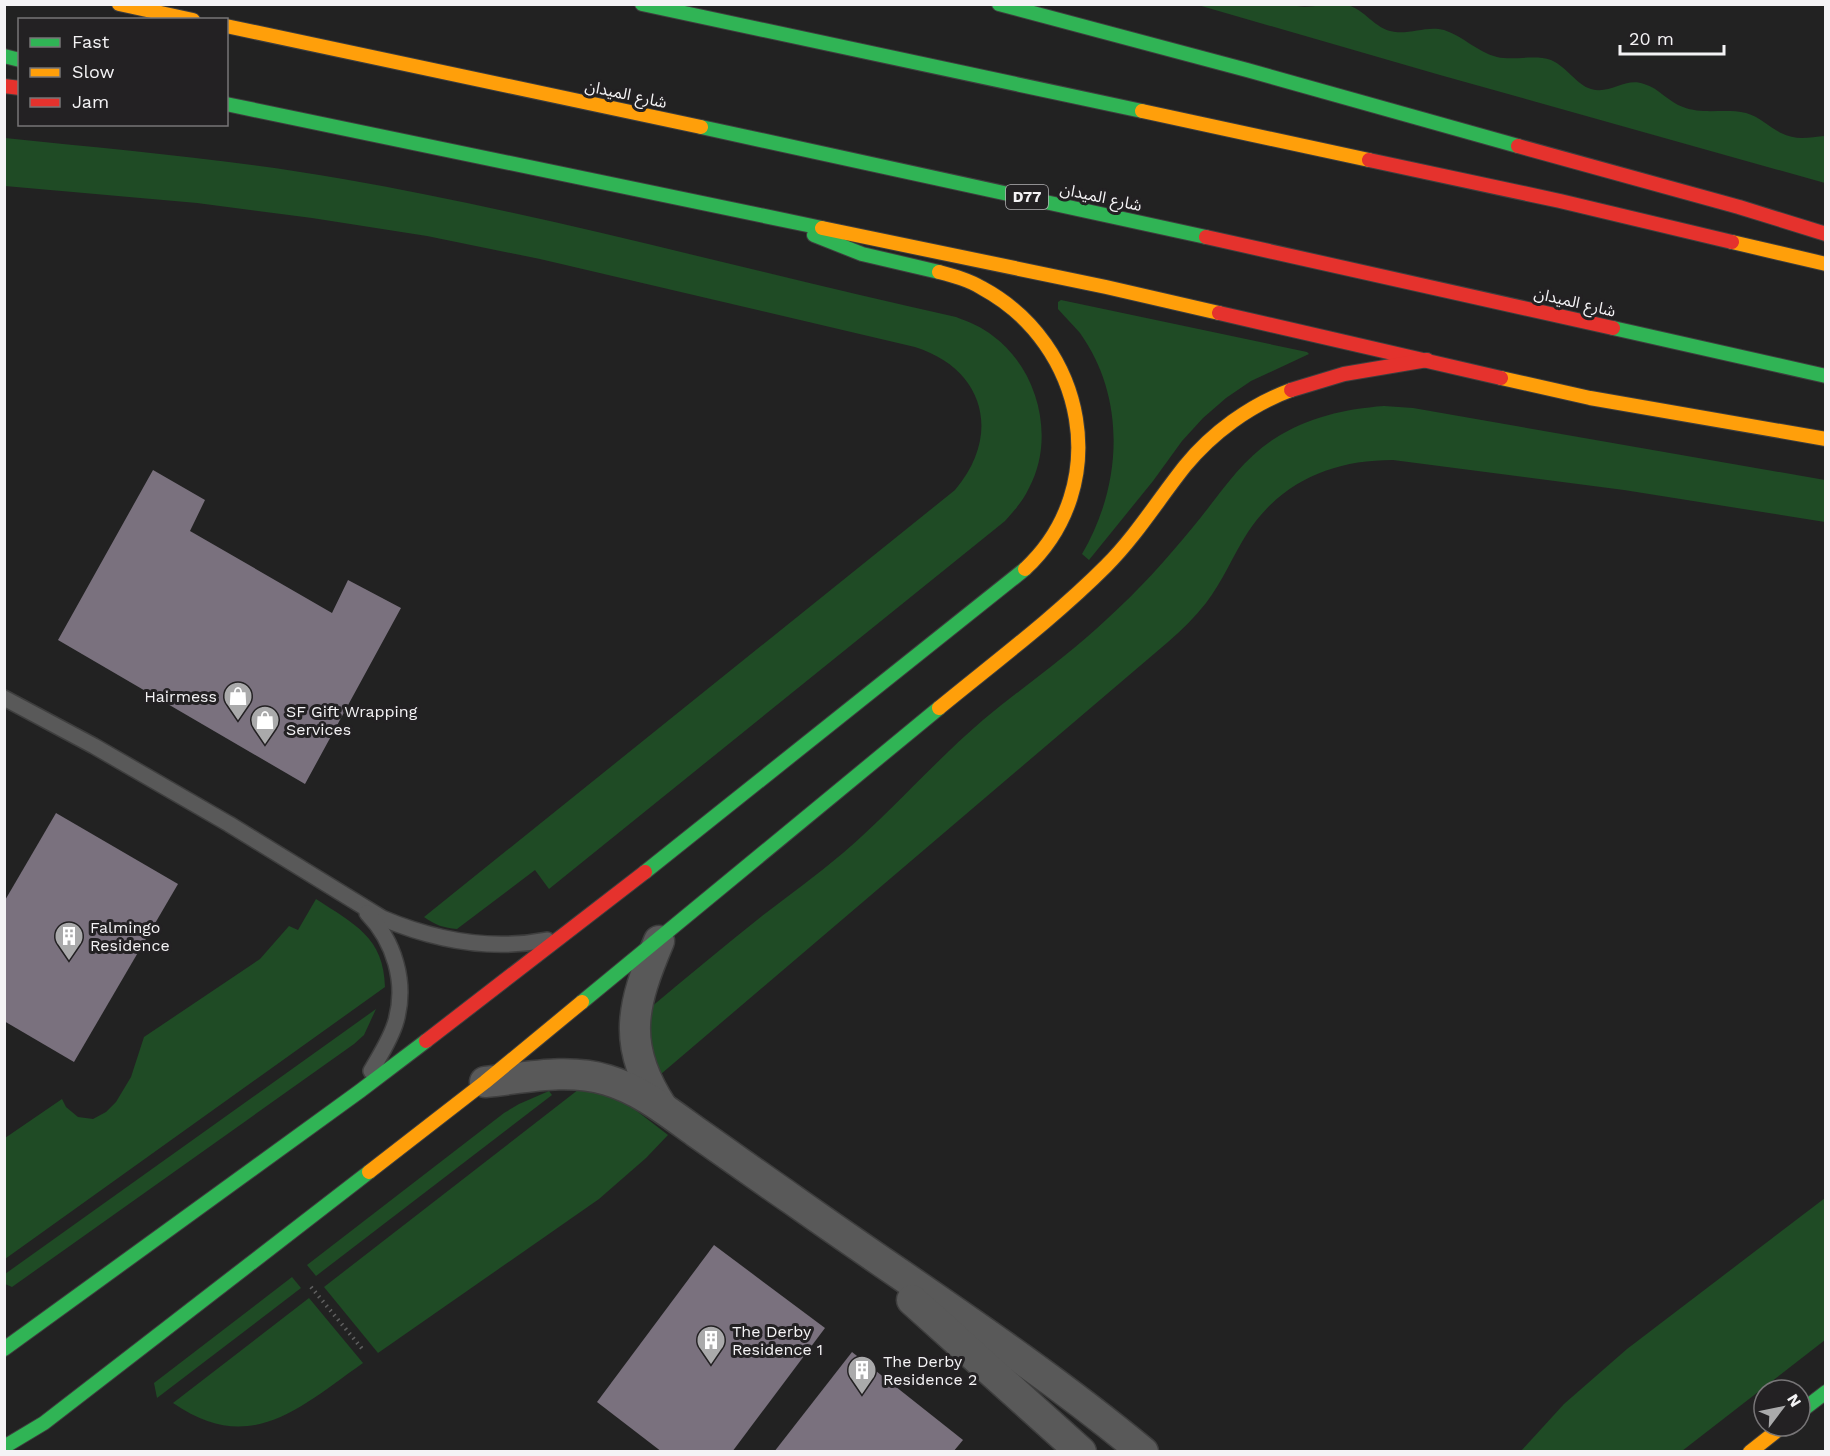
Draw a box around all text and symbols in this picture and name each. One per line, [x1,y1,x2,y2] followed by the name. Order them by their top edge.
[18,18,228,126] legend
[1620,18,1724,56] scale bar
[1629,28,1674,49] text: 20 m
[72,31,110,52] text: Fast
[72,61,115,82] text: Slow
[583,76,669,115] street label: شارع الميدان
[72,91,109,112] text: Jam
[1058,179,1144,218] street label: شارع الميدان
[1006,185,1048,209] road number: D77
[1532,283,1618,324] street label: شارع الميدان
[222,680,254,722] shop icon: Hairmess
[144,687,217,706] place label: Hairmess
[286,702,418,739] place label: SF Gift Wrapping Services
[249,704,281,746] shop icon: SF Gift Wrapping Services
[90,918,170,955] place label: Falmingo Residence
[53,920,85,962] building icon: Falmingo Residence
[732,1322,823,1359] place label: The Derby Residence 1
[695,1324,727,1366] building icon: The Derby Residence 1
[883,1352,977,1389] place label: The Derby Residence 2
[846,1354,878,1396] building icon: The Derby Residence 2
[1752,1378,1812,1438] north arrow
[1783,1390,1805,1410] text: N

